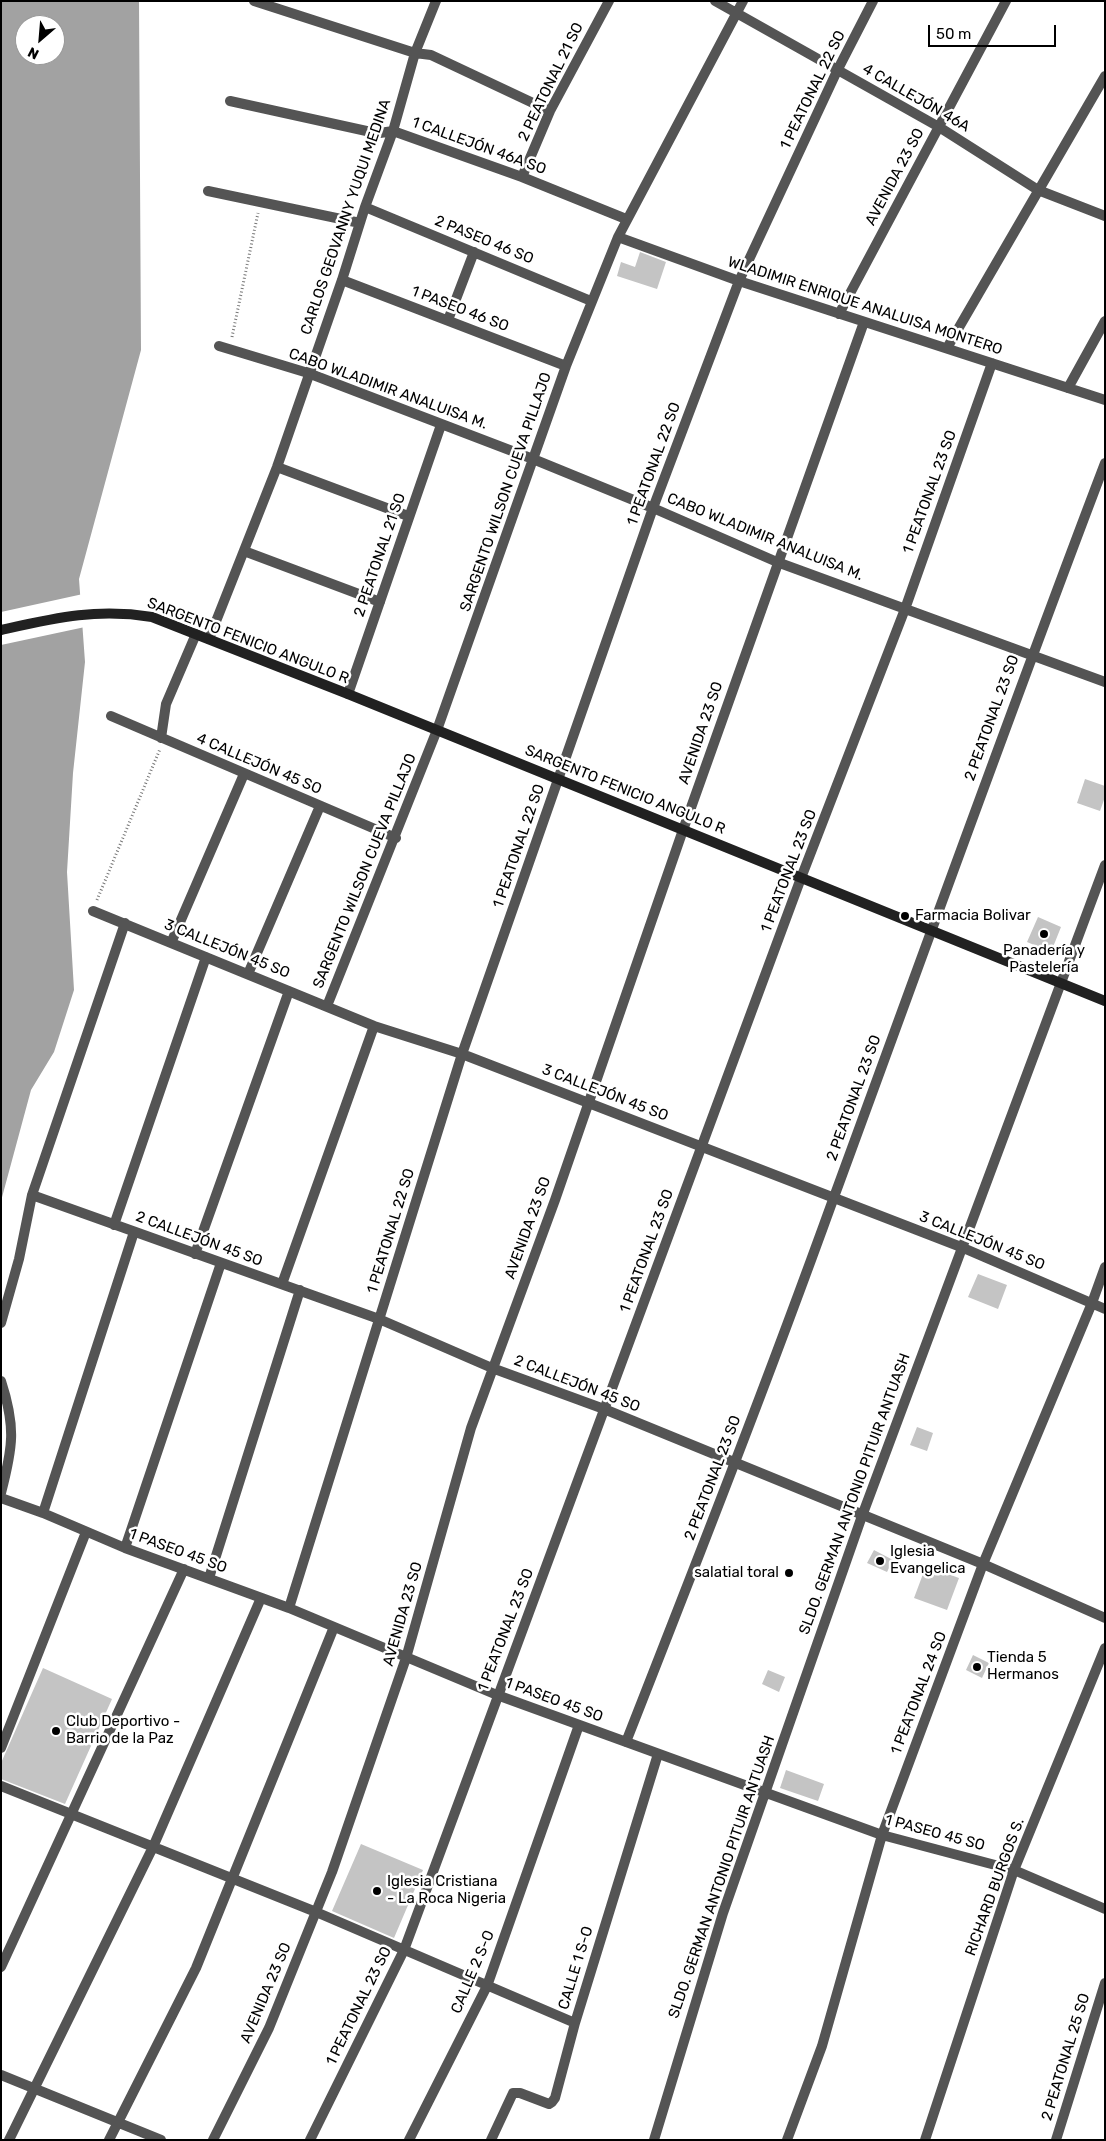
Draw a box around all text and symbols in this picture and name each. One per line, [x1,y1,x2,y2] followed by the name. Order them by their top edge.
[15,15,65,65] north arrow
[931,15,1058,47] scale bar
[514,20,588,144] street label: 2 PEATONAL 21 SO
[936,25,971,43] text: 50 m
[776,28,850,152] street label: 1 PEATONAL 22 SO
[25,43,42,63] text: N
[859,60,973,136] street label: 4 CALLEJÓN 46A
[297,97,395,337] street label: CARLOS GEOVANNY YUQUI MEDINA
[410,113,548,179] street label: 1 CALLEJÓN 46A SO
[862,125,928,229] street label: AVENIDA 23 SO
[432,212,536,268] street label: 2 PASEO 46 SO
[725,253,1005,359] street label: WLADIMIR ENRIQUE ANALUISA MONTERO
[409,282,511,336] street label: 1 PASEO 46 SO
[286,345,490,433] street label: CABO WLADIMIR ANALUISA M.
[457,370,555,614] street label: SARGENTO WILSON CUEVA PILLAJO
[623,400,685,528] street label: 1 PEATONAL 22 SO
[899,428,961,556] street label: 1 PEATONAL 23 SO
[664,489,866,585] street label: CABO WLADIMIR ANALUISA M.
[350,491,410,619] street label: 2 PEATONAL 21 SO
[145,594,351,688] street label: SARGENTO FENICIO ANGULO R
[961,653,1023,783] street label: 2 PEATONAL 23 SO
[675,679,727,787] street label: AVENIDA 23 SO
[194,730,324,798] street label: 4 CALLEJÓN 45 SO
[522,741,728,839] street label: SARGENTO FENICIO ANGULO R
[310,751,420,991] street label: SARGENTO WILSON CUEVA PILLAJO
[489,782,549,910] street label: 1 PEATONAL 22 SO
[757,807,821,935] street label: 1 PEATONAL 23 SO
[915,907,1031,925] place label: Farmacia Bolivar
[899,910,911,922] marker: Farmacia Bolivar
[162,916,292,982] street label: 3 CALLEJÓN 45 SO
[1038,928,1050,940] marker: Panadería y Pastelería
[1003,942,1085,977] place label: Panadería y Pastelería
[823,1033,885,1163] street label: 2 PEATONAL 23 SO
[539,1061,671,1125] street label: 3 CALLEJÓN 45 SO
[363,1166,419,1296] street label: 1 PEATONAL 22 SO
[501,1174,555,1282] street label: AVENIDA 23 SO
[616,1187,678,1315] street label: 1 PEATONAL 23 SO
[133,1208,265,1270] street label: 2 CALLEJÓN 45 SO
[917,1208,1047,1274] street label: 3 CALLEJÓN 45 SO
[796,1351,914,1637] street label: SLDO. GERMAN ANTONIO PITUIR ANTUASH
[511,1352,643,1416] street label: 2 CALLEJÓN 45 SO
[681,1413,745,1543] street label: 2 PEATONAL 23 SO
[127,1525,229,1577] street label: 1 PASEO 45 SO
[890,1543,965,1578] place label: Iglesia Evangelica
[874,1555,886,1567] marker: Iglesia Evangelica
[380,1560,426,1668] street label: AVENIDA 23 SO
[694,1564,779,1582] place label: salatial toral
[474,1566,538,1694] street label: 1 PEATONAL 23 SO
[783,1567,795,1579] marker: salatial toral
[887,1629,951,1757] street label: 1 PEATONAL 24 SO
[987,1649,1059,1684] place label: Tienda 5 Hermanos
[971,1661,983,1673] marker: Tienda 5 Hermanos
[503,1674,605,1726] street label: 1 PASEO 45 SO
[66,1713,180,1748] place label: Club Deportivo - Barrio de la Paz
[50,1725,62,1737] marker: Club Deportivo - Barrio de la Paz
[665,1733,779,2021] street label: SLDO. GERMAN ANTONIO PITUIR ANTUASH
[883,1811,987,1855] street label: 1 PASEO 45 SO
[962,1816,1028,1958] street label: RICHARD BURGOS S.
[387,1873,506,1908] place label: Iglesia Cristiana - La Roca Nigeria
[371,1885,383,1897] marker: Iglesia Cristiana - La Roca Nigeria
[555,1924,597,2012] street label: CALLE 1 S-O
[447,1928,499,2016] street label: CALLE 2 S-O
[237,1940,295,2046] street label: AVENIDA 23 SO
[322,1944,396,2068] street label: 1 PEATONAL 23 SO
[1038,1991,1094,2123] street label: 2 PEATONAL 25 SO

